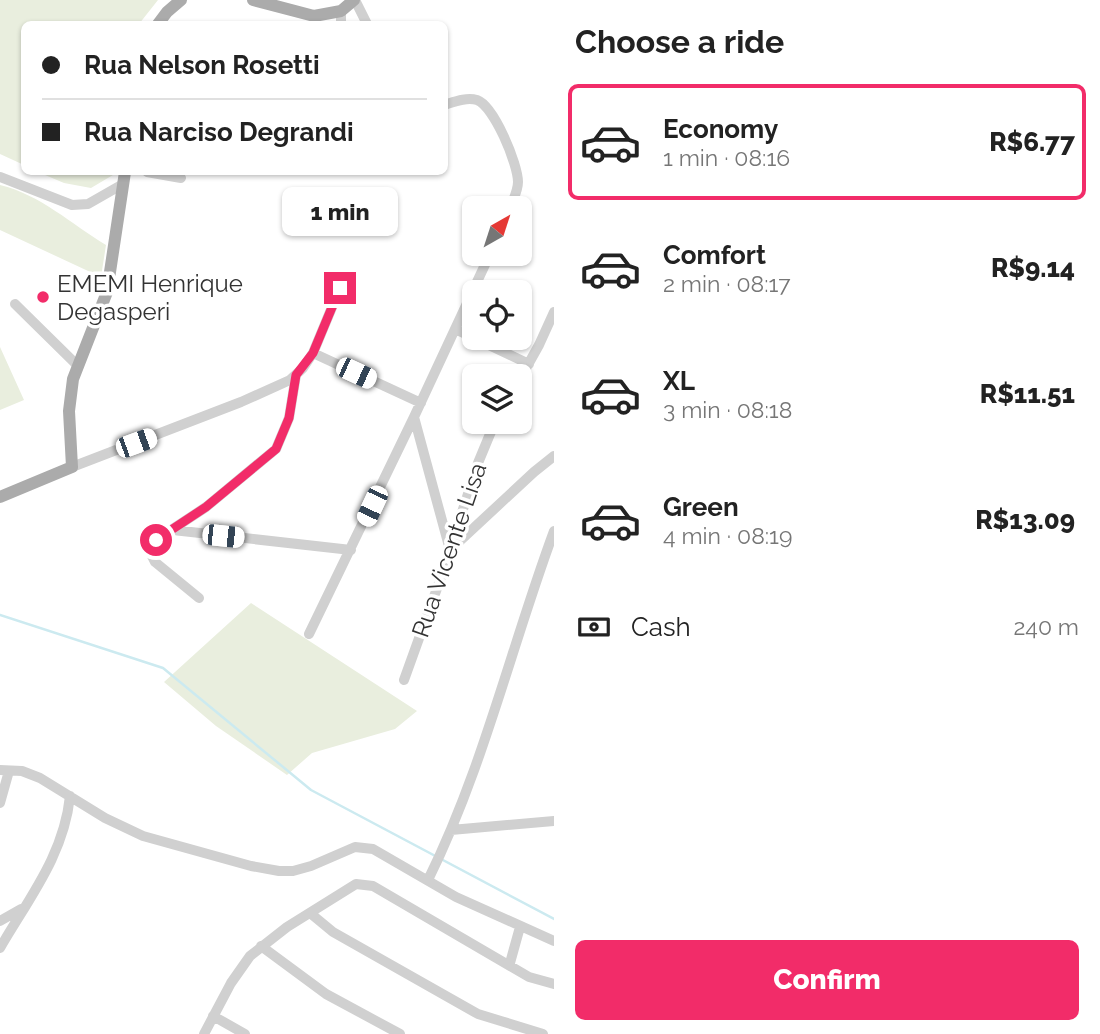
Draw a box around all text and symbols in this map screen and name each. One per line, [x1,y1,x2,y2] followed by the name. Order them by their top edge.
[575,23,784,60] text: Choose a ride
[84,50,320,80] text: Rua Nelson Rosetti
[579,111,642,174] icon: car
[663,114,778,144] text: Economy
[84,117,354,147] text: Rua Narciso Degrandi
[989,127,1075,157] text: R$6.77
[663,144,790,171] text: 1 min · 08:16
[282,187,398,236] callout: 1 min
[462,196,532,266] north arrow
[462,196,532,434] map controls
[310,198,370,225] text: 1 min
[579,237,642,300] icon: car
[663,240,766,270] text: Comfort
[991,253,1075,283] text: R$9.14
[57,269,243,326] place label: EMEMI Henrique Degasperi
[663,270,791,297] text: 2 min · 08:17
[324,272,356,304] route end
[462,280,532,350] button: locate
[35,289,51,305] marker: EMEMI Henrique Degasperi
[333,355,380,391] car
[579,363,642,426] icon: car
[462,364,532,434] button: layers
[663,366,695,396] text: XL
[980,379,1075,409] text: R$11.51
[663,396,792,423] text: 3 min · 08:18
[113,426,160,460] car
[406,459,492,641] street label: Rua Vicente Lisa
[354,483,391,529] car
[579,489,642,552] icon: car
[663,492,739,522] text: Green
[975,505,1075,535] text: R$13.09
[663,522,792,549] text: 4 min · 08:19
[202,523,245,549] car
[140,524,172,556] route start
[575,608,613,646] icon: cash
[631,612,691,642] text: Cash
[1013,613,1079,640] text: 240 m
[575,940,1079,1020] button: Confirm

